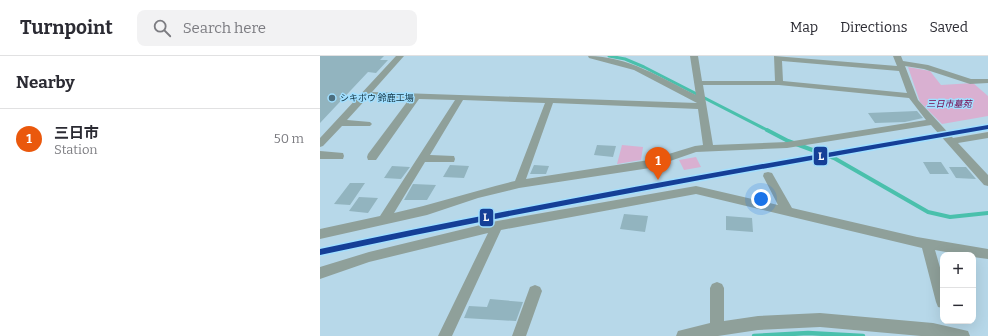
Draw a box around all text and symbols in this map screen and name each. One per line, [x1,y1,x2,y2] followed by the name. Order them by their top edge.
[137,10,417,46] search box
[20,16,113,39] text: Turnpoint
[151,17,173,39] icon: search
[183,19,266,37] text: Search here
[790,19,818,36] text: Map
[840,19,908,36] text: Directions
[930,19,968,36] text: Saved
[16,72,75,93] text: Nearby
[327,93,337,103] marker: シキボウ 鈴鹿工場
[340,93,414,103] place label: シキボウ 鈴鹿工場
[926,99,973,109] park label: 三日市墓苑
[54,124,99,142] text: 三日市
[26,131,32,146] text: 1
[274,131,304,146] text: 50 m
[54,142,98,157] text: Station
[813,146,828,166] line badge: L
[645,147,671,180] pin: 1
[818,150,824,163] text: L
[751,189,771,209] your location
[479,208,494,227] line badge: L
[483,211,489,224] text: L
[940,252,976,324] map controls
[940,252,976,288] button: +
[940,288,976,324] button: −

